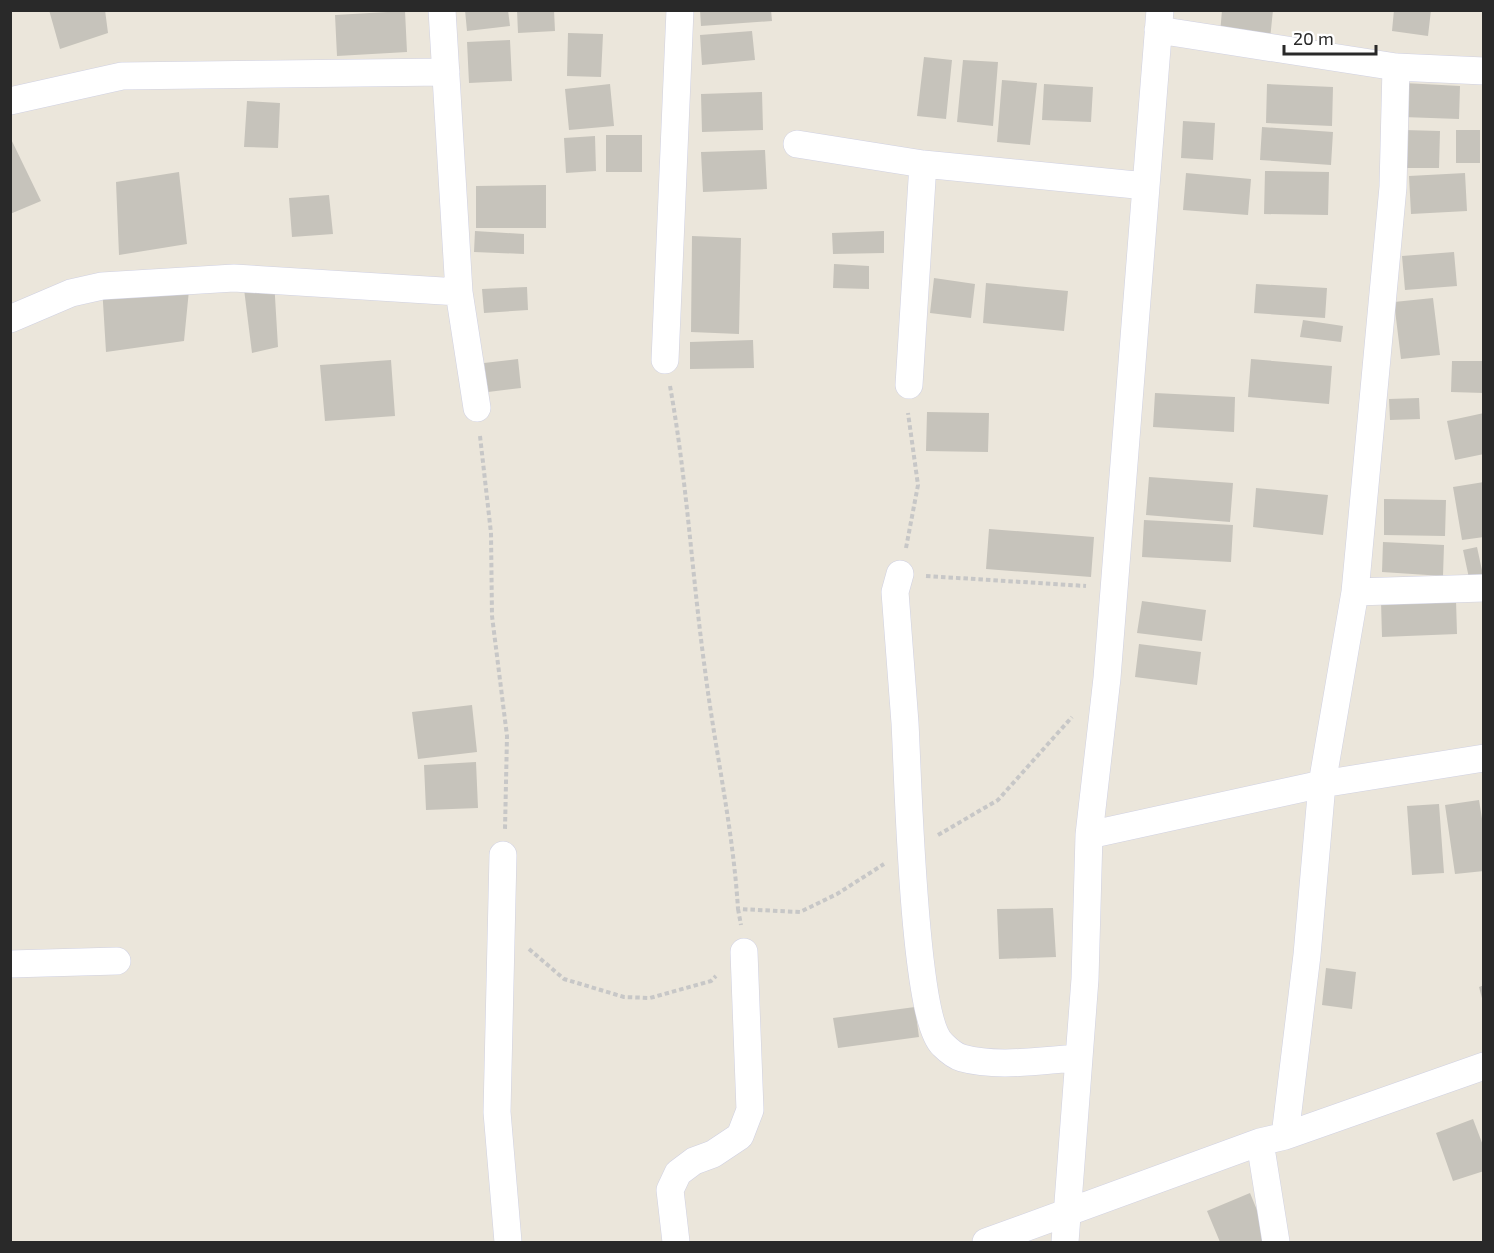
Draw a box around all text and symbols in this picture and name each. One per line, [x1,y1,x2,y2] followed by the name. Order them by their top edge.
[1284,18,1376,56] scale bar
[1293,27,1334,49] text: 20 m

